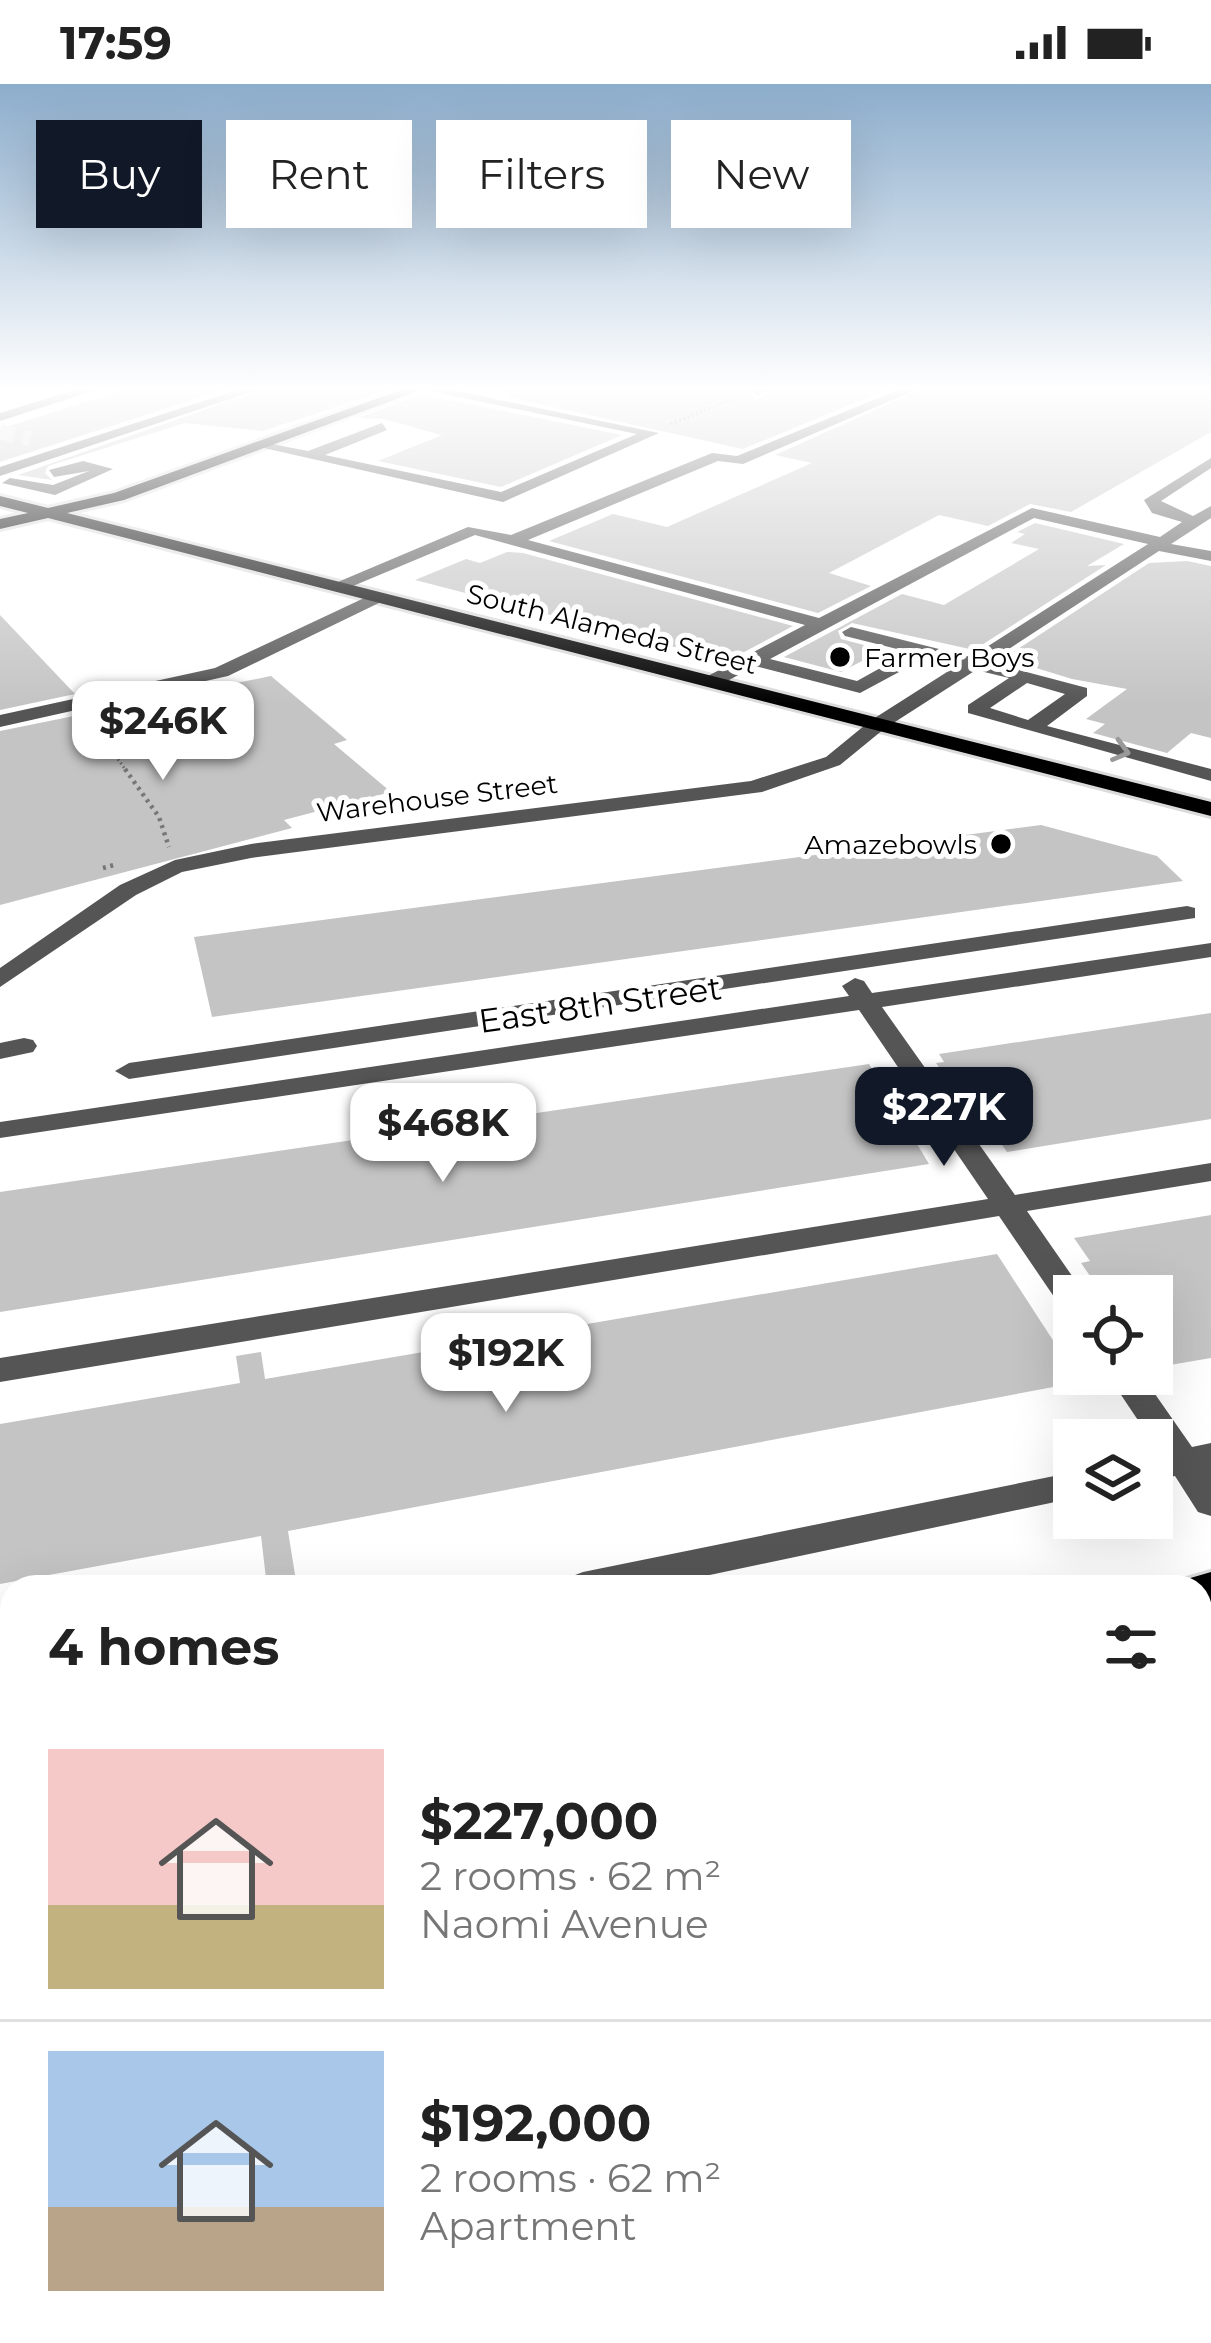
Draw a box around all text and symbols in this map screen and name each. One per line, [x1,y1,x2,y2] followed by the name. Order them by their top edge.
[60,15,172,70] text: 17:59
[36,120,202,228] chip: Buy
[226,120,412,228] chip: Rent
[436,120,647,228] chip: Filters
[671,120,851,228] chip: New
[463,577,761,681] street label: South Alameda Street
[864,641,1034,674] place label: Farmer Boys
[827,644,853,670] marker: Farmer Boys
[79,681,247,783] pin: $246K
[99,696,227,744] text: $246K
[1110,737,1131,762] one-way arrow
[315,767,560,829] street label: Warehouse Street
[804,828,977,861] place label: Amazebowls
[988,831,1014,857] marker: Amazebowls
[476,967,724,1041] street label: East 8th Street
[860,1067,1028,1169] pin: $227K
[882,1082,1006,1130] text: $227K
[359,1083,527,1185] pin: $468K
[377,1098,509,1146] text: $468K
[1053,1275,1173,1539] map controls
[1053,1275,1173,1395] button: locate
[422,1313,590,1415] pin: $192K
[448,1328,564,1376] text: $192K
[1053,1419,1173,1539] button: layers
[1098,1614,1164,1680] icon: filters
[48,1616,279,1678] text: 4 homes
[420,1790,658,1852] text: $227,000
[144,1797,288,1941] icon: home
[420,1852,721,1900] text: 2 rooms · 62 m²
[420,1900,708,1948] text: Naomi Avenue
[420,2092,651,2154] text: $192,000
[144,2099,288,2243] icon: home
[420,2154,721,2202] text: 2 rooms · 62 m²
[420,2202,636,2250] text: Apartment

